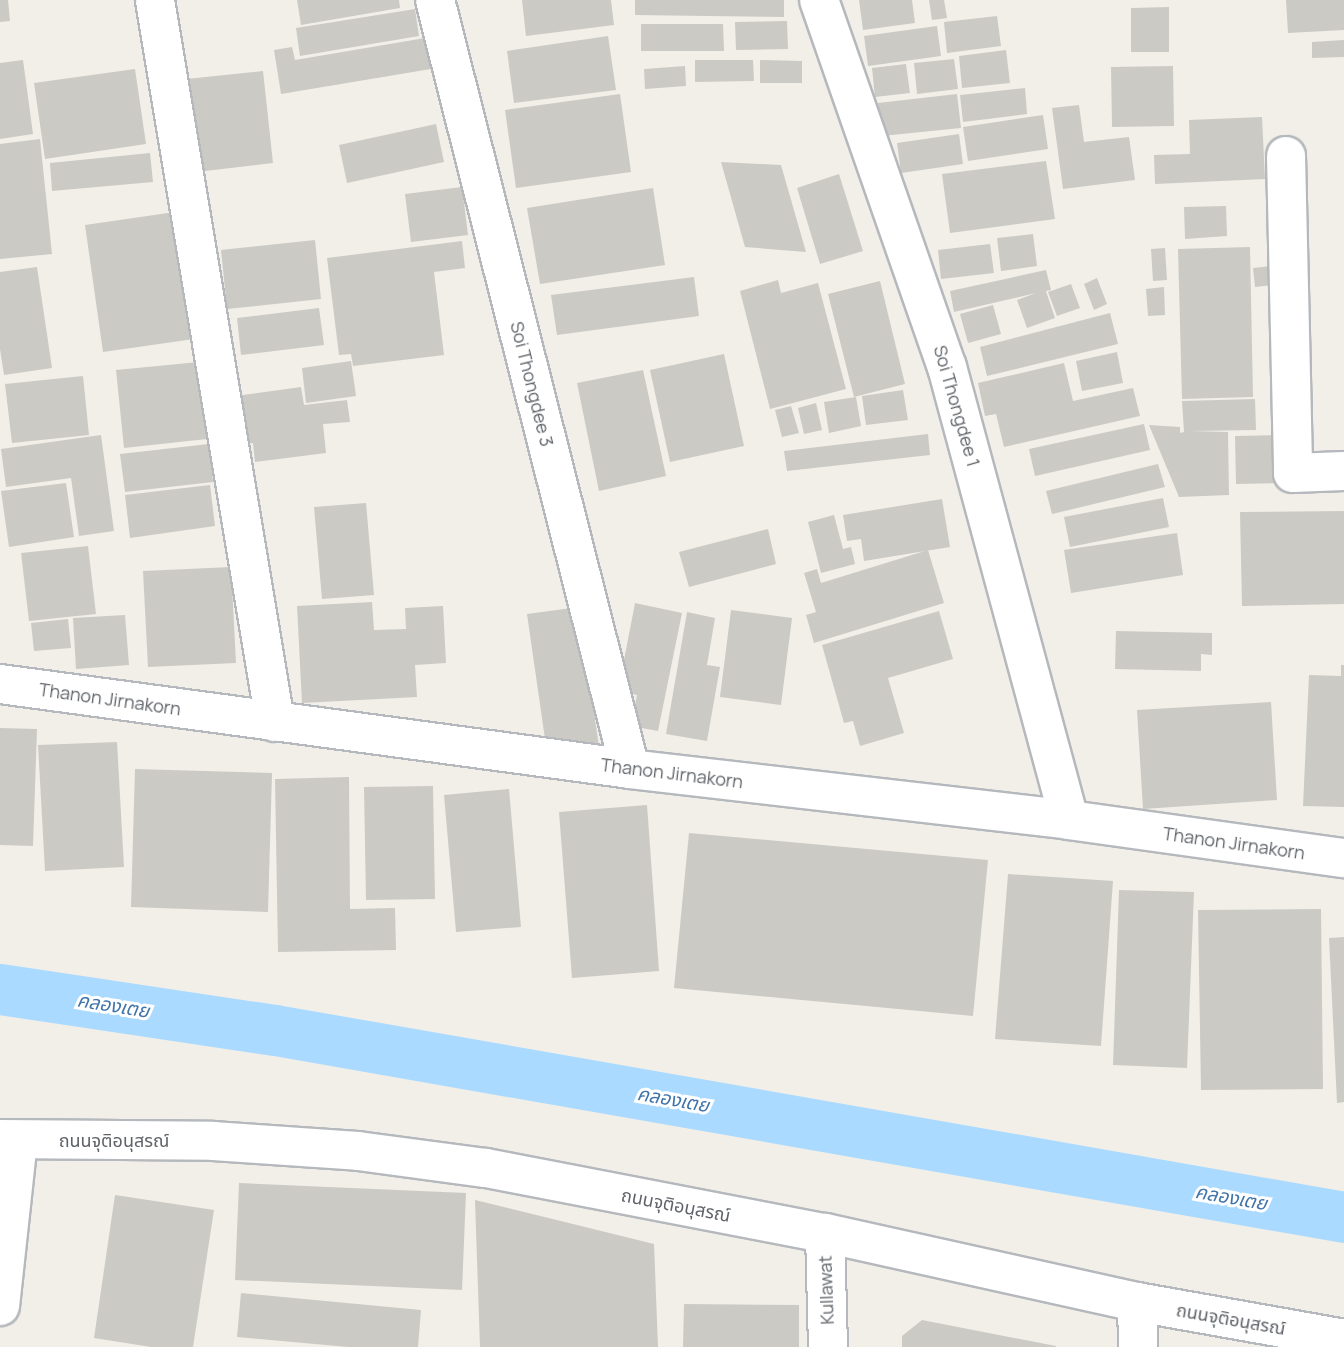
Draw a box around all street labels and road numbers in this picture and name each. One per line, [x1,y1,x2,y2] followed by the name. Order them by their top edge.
[506,319,558,449] street label: Soi Thongdee 3
[929,343,985,469] street label: Soi Thongdee 1
[38,678,182,720] street label: Thanon Jirnakorn
[600,754,744,792] street label: Thanon Jirnakorn
[1162,822,1306,864] street label: Thanon Jirnakorn
[59,1129,169,1151] street label: ถนนจุติอนุสรณ์
[620,1184,732,1226] street label: ถนนจุติอนุสรณ์
[814,1255,838,1325] street label: Kullawat
[1175,1299,1287,1339] street label: ถนนจุติอนุสรณ์

